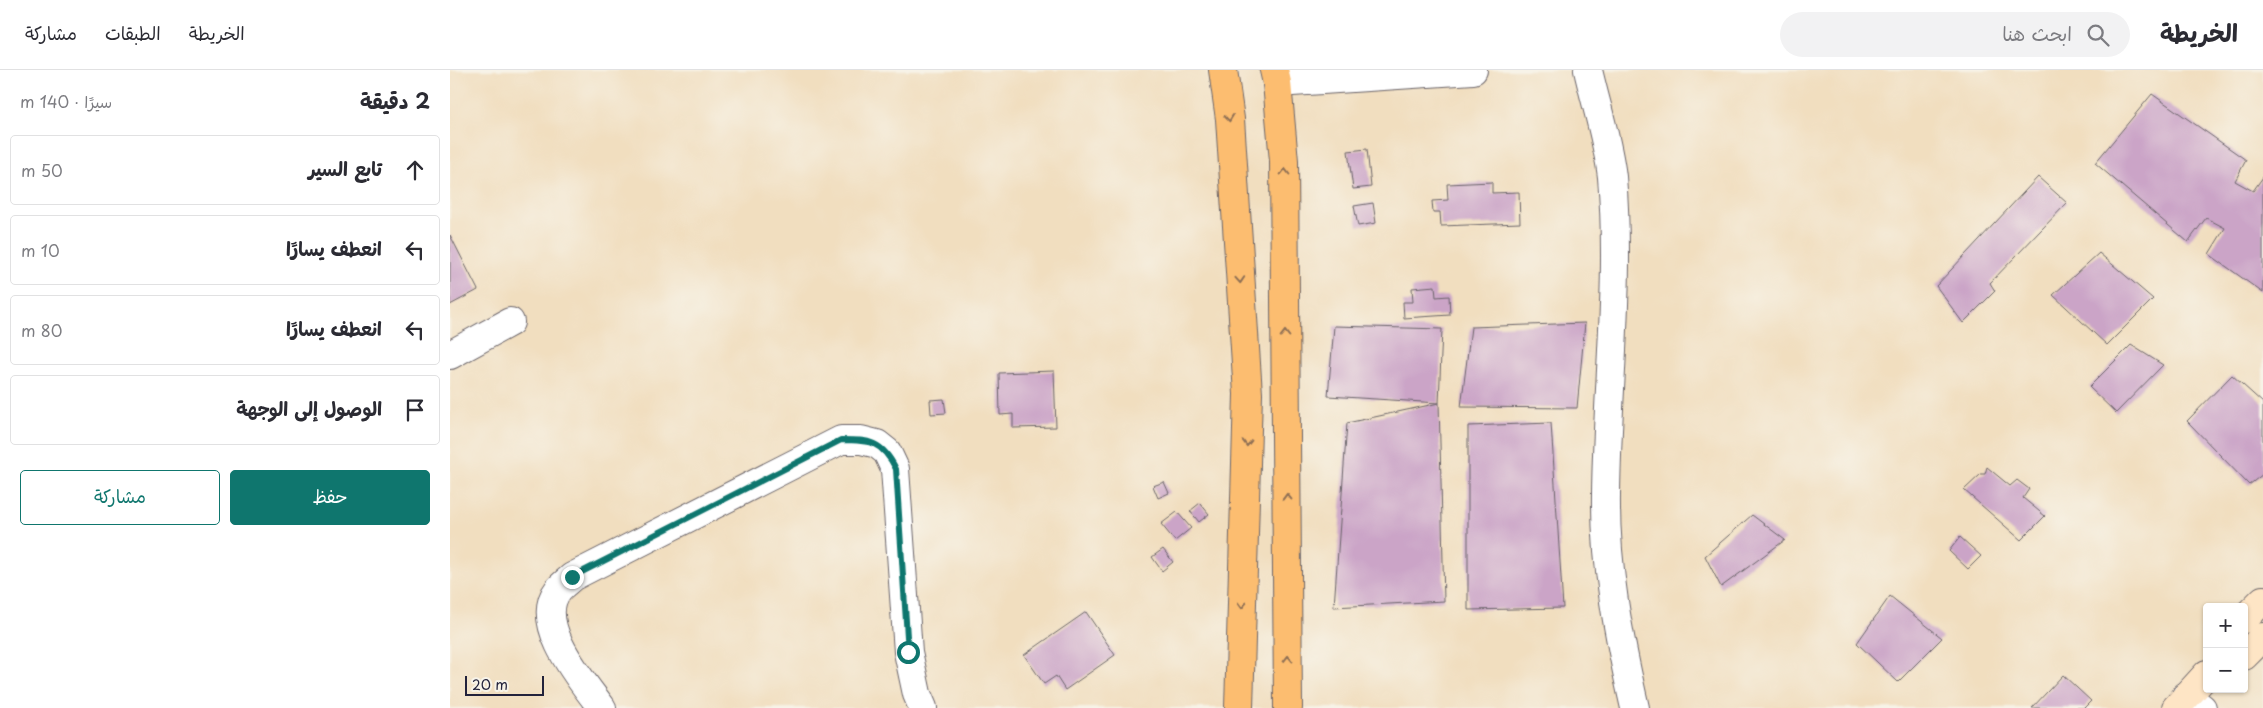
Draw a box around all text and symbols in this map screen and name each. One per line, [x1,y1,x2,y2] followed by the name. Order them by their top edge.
[1780,12,2130,57] search box
[2160,14,2238,50] text: الخريطة
[25,19,77,46] text: مشاركة
[105,19,161,46] text: الطبقات
[189,19,245,46] text: الخريطة
[2002,19,2072,47] text: ابحث هنا
[2084,21,2112,49] icon: search
[360,84,430,116] text: 2 دقيقة
[20,89,112,113] text: سيرًا · 140 m
[1223,115,1234,123] one-way arrow
[308,154,382,182] text: تابع السير
[401,156,429,184] icon: ahead
[21,158,63,182] text: 50 m
[1279,168,1290,176] one-way arrow
[286,234,382,262] text: انعطف يسارًا
[401,236,429,264] icon: left
[21,238,60,262] text: 10 m
[1235,277,1246,285] one-way arrow
[286,314,382,342] text: انعطف يسارًا
[401,316,429,344] icon: left
[21,318,62,342] text: 80 m
[1280,330,1290,338] one-way arrow
[236,394,382,422] text: الوصول إلى الوجهة
[401,396,429,424] icon: arrive
[1242,439,1252,447] one-way arrow
[20,470,220,525] button: مشاركة
[230,470,430,525] button: حفظ
[1281,493,1292,501] one-way arrow
[561,566,584,589] route end
[1237,601,1248,609] one-way arrow
[2203,603,2248,693] map controls
[2203,603,2248,648] button: +
[897,641,920,664] route start
[2203,648,2248,693] button: −
[1283,655,1293,663] one-way arrow
[465,673,544,696] scale bar
[472,674,508,695] text: 20 m

